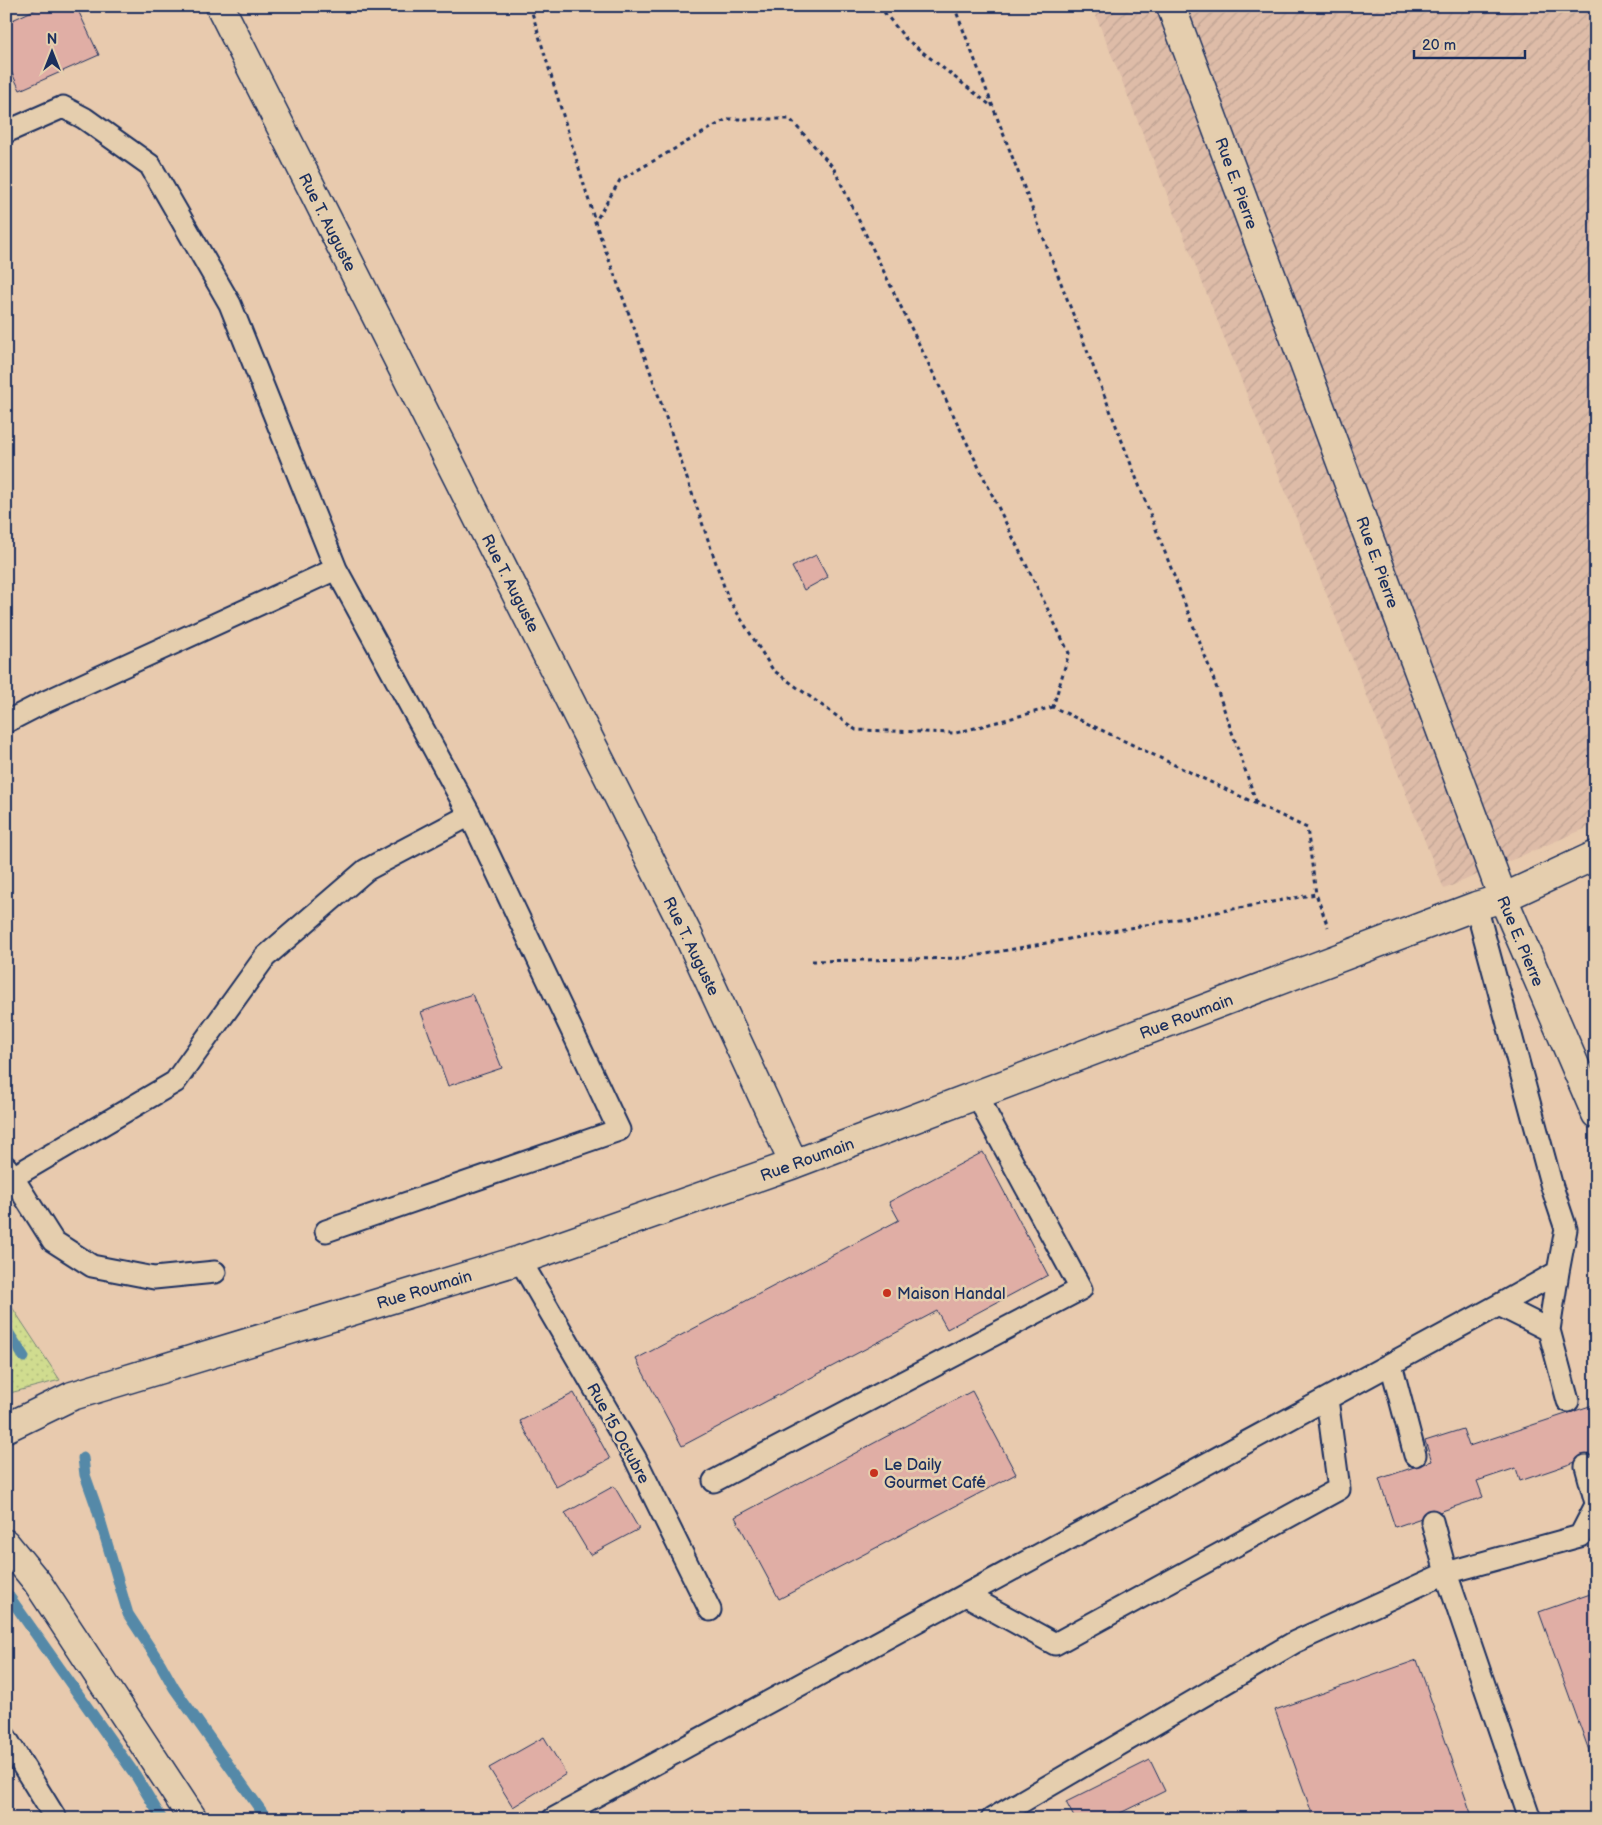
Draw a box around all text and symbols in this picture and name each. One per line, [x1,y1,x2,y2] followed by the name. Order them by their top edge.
[28,28,78,78] north arrow
[1414,28,1526,60] scale bar
[47,31,57,48] text: N
[1422,36,1456,55] text: 20 m
[1210,135,1261,232] street label: Rue E. Pierre
[294,171,360,275] street label: Rue T. Auguste
[1351,514,1402,611] street label: Rue E. Pierre
[477,532,543,636] street label: Rue T. Auguste
[659,894,723,1000] street label: Rue T. Auguste
[1492,894,1547,990] street label: Rue E. Pierre
[1137,991,1236,1044] street label: Rue Roumain
[758,1135,857,1186] street label: Rue Roumain
[375,1267,474,1314] street label: Rue Roumain
[897,1285,1006,1304] place label: Maison Handal
[881,1287,893,1299] marker: Maison Handal
[582,1380,653,1488] street label: Rue 15 Octubre
[884,1456,986,1493] place label: Le Daily Gourmet Café
[868,1467,880,1479] marker: Le Daily Gourmet Café

